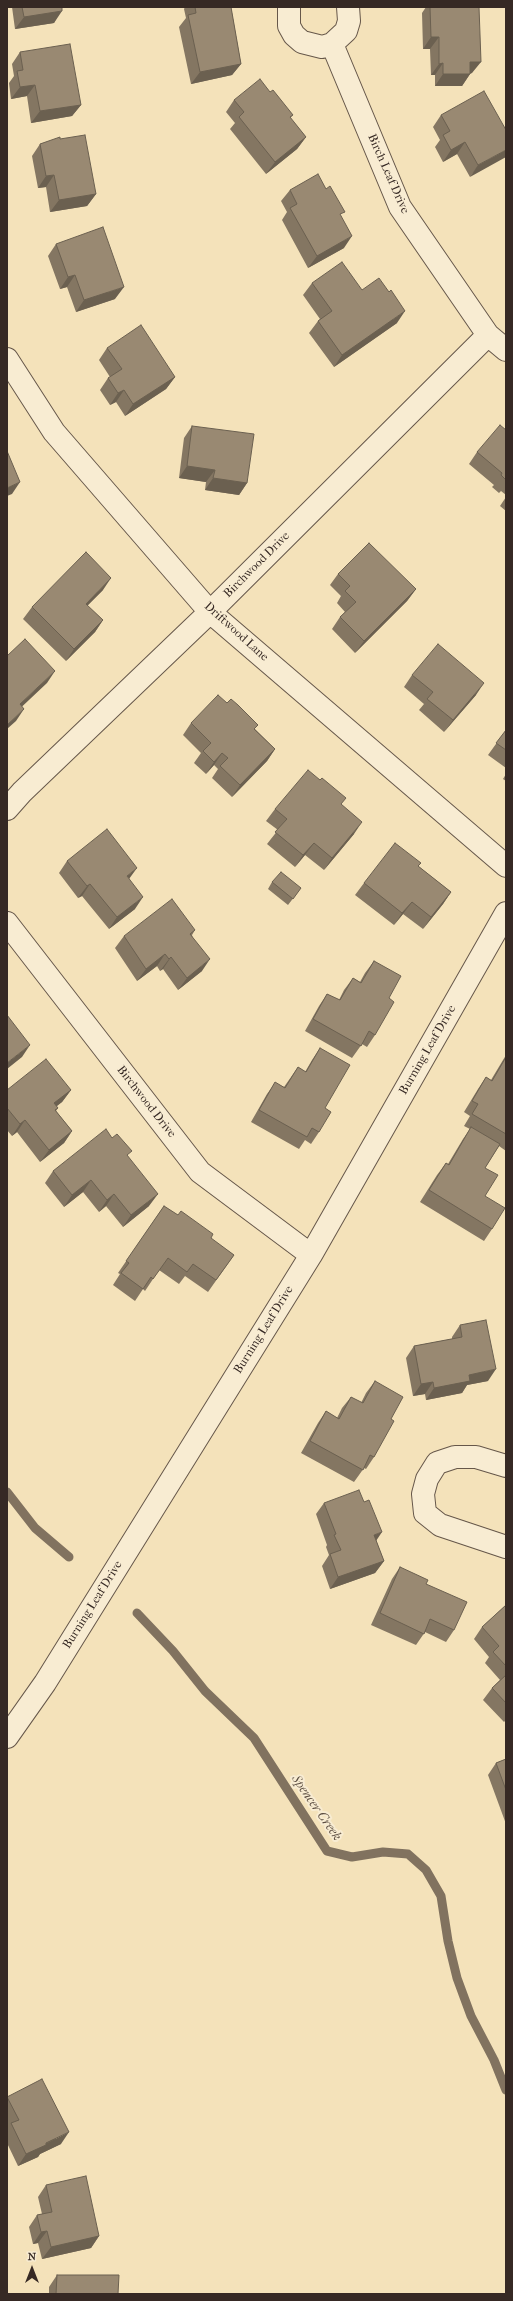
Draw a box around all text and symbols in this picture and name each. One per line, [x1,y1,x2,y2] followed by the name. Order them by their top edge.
[364,132,412,216] street label: Birch Leaf Drive
[221,529,293,601] street label: Birchwood Drive
[201,599,271,665] street label: Driftwood Lane
[397,1003,459,1097] street label: Burning Leaf Drive
[113,1063,179,1141] street label: Birchwood Drive
[231,1283,297,1377] street label: Burning Leaf Drive
[60,1558,126,1652] street label: Burning Leaf Drive
[288,1772,344,1844] water label: Spencer Creek
[12,2249,52,2289] north arrow
[28,2250,36,2263] text: N

